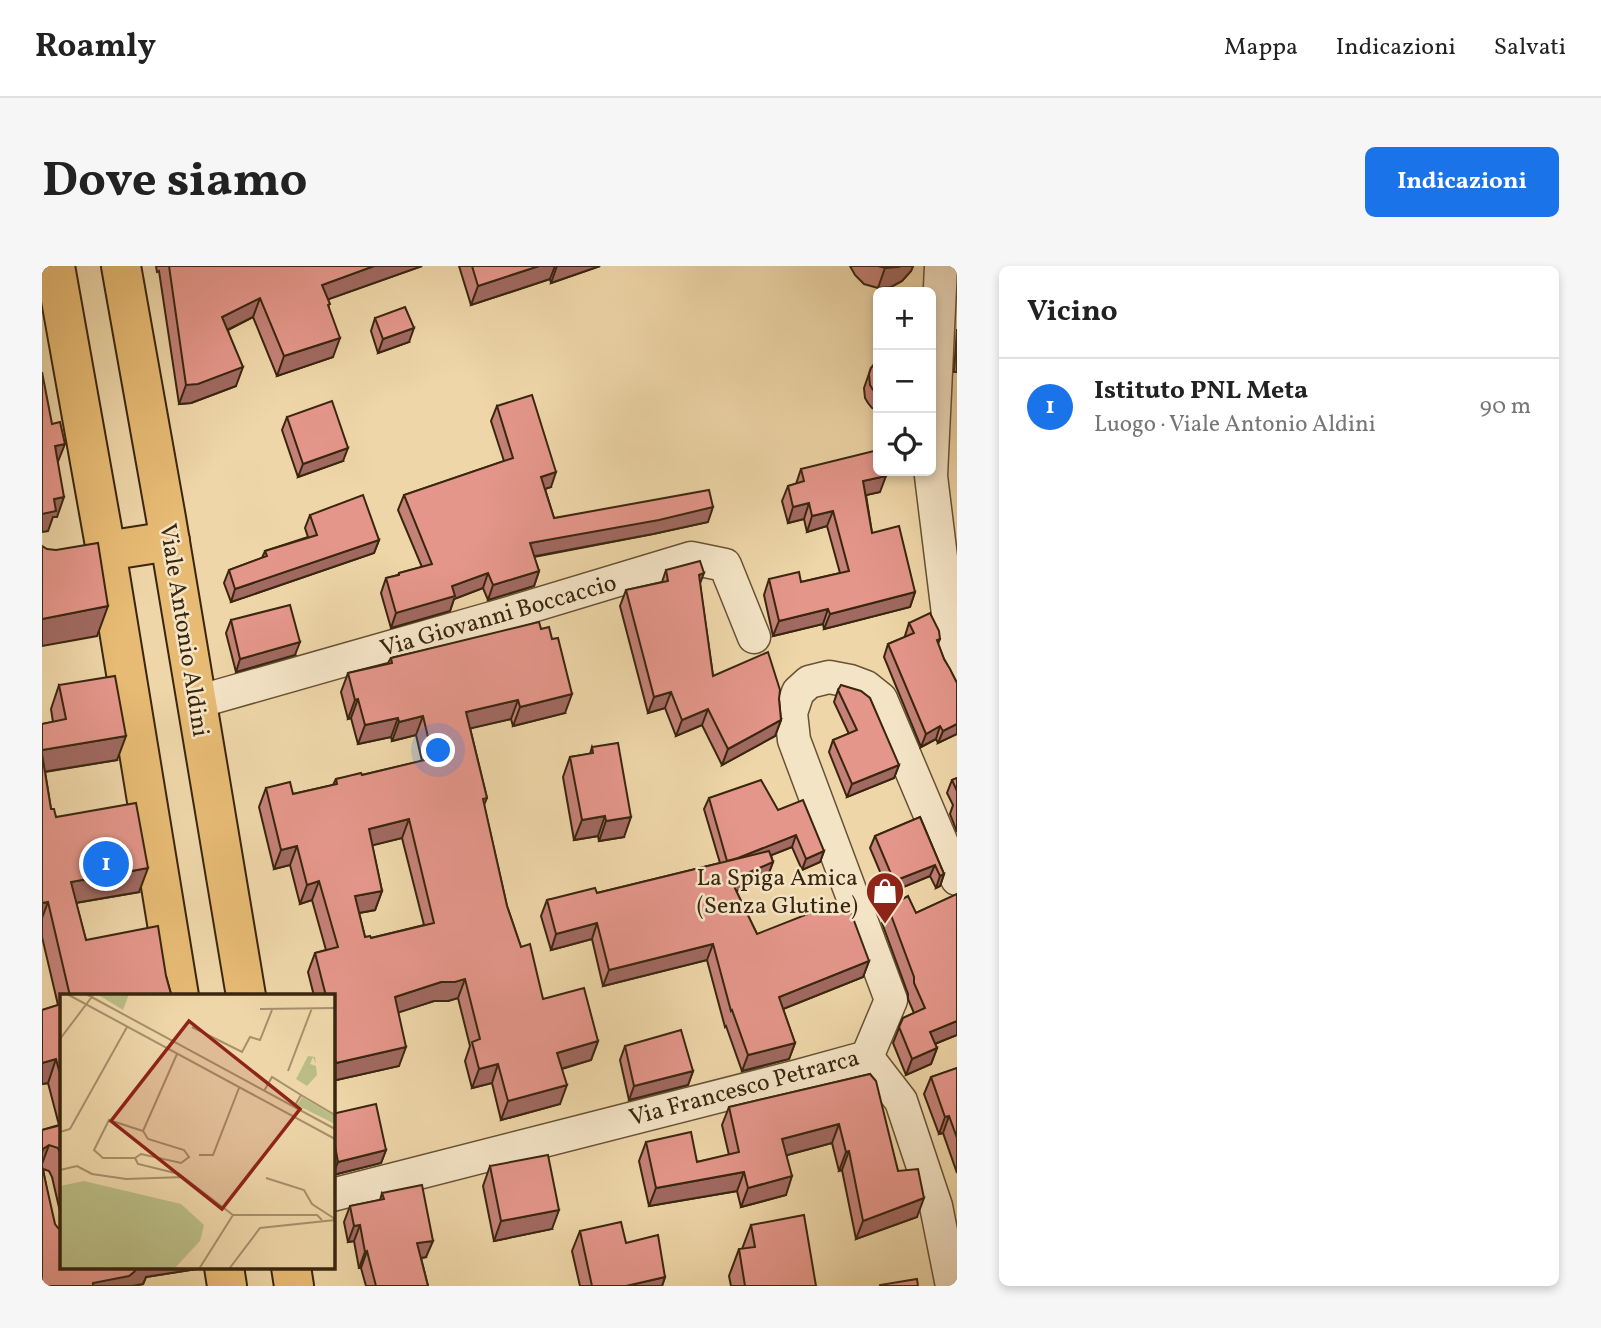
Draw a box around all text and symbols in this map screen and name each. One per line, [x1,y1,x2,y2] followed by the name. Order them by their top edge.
[35,25,156,71] text: Roamly
[1224,31,1298,65] text: Mappa
[1336,31,1456,65] text: Indicazioni
[1494,31,1566,65] text: Salvati
[1365,147,1559,217] button: Indicazioni
[42,148,308,217] text: Dove siamo
[873,287,936,476] map controls
[873,287,936,350] button: +
[1027,291,1118,333] text: Vicino
[873,350,936,413] button: −
[1094,373,1308,409] text: Istituto PNL Meta
[1045,391,1055,423] text: 1
[1480,391,1531,423] text: 90 m
[1094,409,1376,441] text: Luogo · Viale Antonio Aldini
[873,413,936,476] button: locate
[149,521,217,739] street label: Viale Antonio Aldini
[376,567,621,667] street label: Via Giovanni Boccaccio
[421,733,455,767] your location
[83,838,129,890] pin: 1
[697,862,858,924] place label: La Spiga Amica (Senza Glutine)
[864,870,906,925] shop icon: La Spiga Amica (Senza Glutine)
[60,994,334,1268] inset map
[626,1042,863,1136] street label: Via Francesco Petrarca

